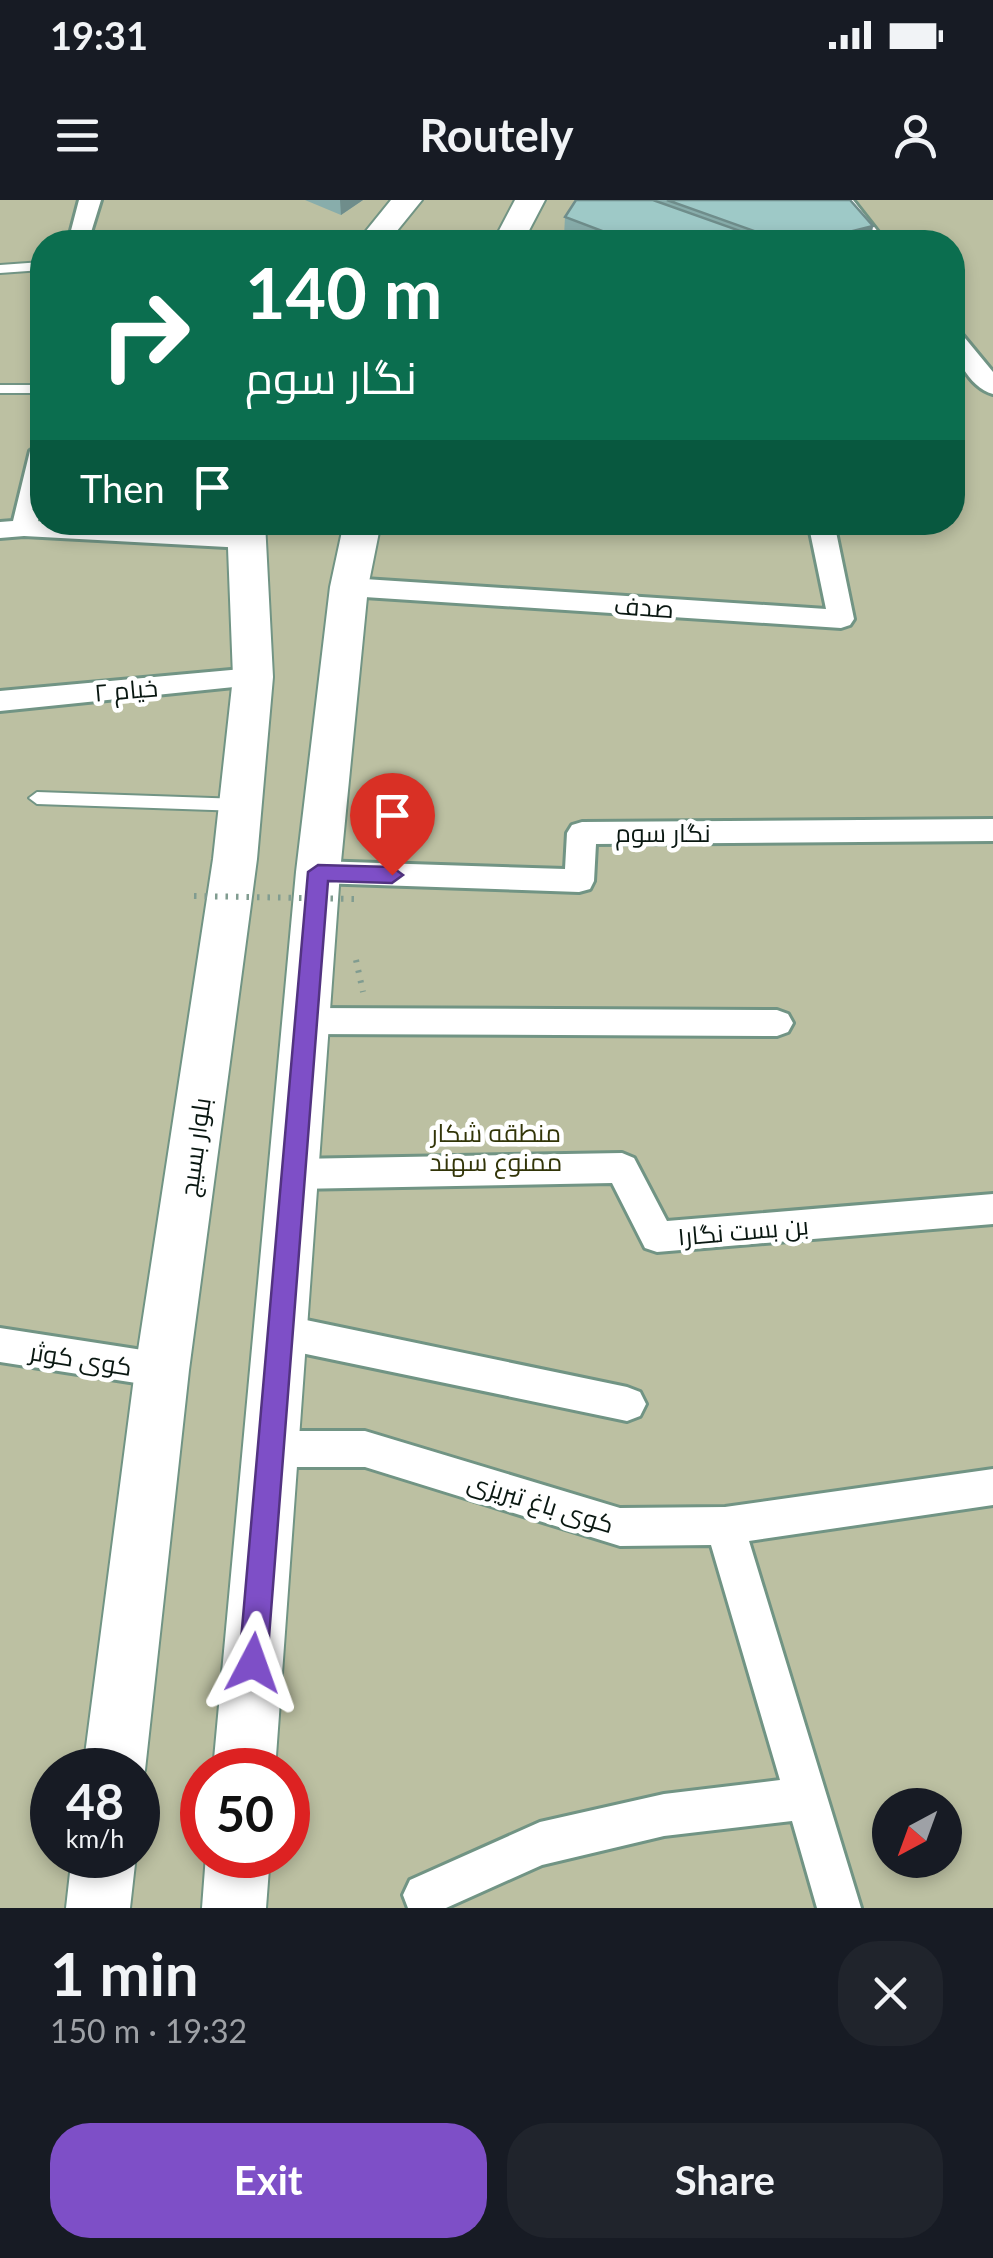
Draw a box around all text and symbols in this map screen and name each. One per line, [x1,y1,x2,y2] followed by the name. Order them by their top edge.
[50,12,148,58] text: 19:31
[50,108,105,163] icon: menu
[419,108,574,162] text: Routely
[888,108,943,163] icon: person
[245,250,442,334] text: 140 m
[80,270,210,400] icon: right
[245,350,417,404] text: نگار سوم
[185,460,240,515] icon: arrive
[80,465,165,511] text: Then
[613,589,675,623] street label: صدف
[93,671,159,711] street label: خیام ۲
[350,773,435,876] pin
[365,788,420,843] icon: arrive
[615,817,711,851] street label: نگار سوم
[172,1096,219,1199] street label: بلوار بسیج
[429,1117,562,1179] park label: منطقه شکار ممنوع سهند
[676,1209,810,1252] street label: بن بست نگار۱
[26,1335,134,1382] street label: کوی کوثر
[463,1466,618,1541] street label: کوی باغ تبریزی
[201,1611,305,1715] position arrow
[180,1748,310,1878] speed limit sign: 50
[66,1771,124,1831] text: 48
[872,1788,962,1878] north arrow
[872,1788,962,1878] map controls
[66,1823,124,1853] text: km/h
[50,1937,199,2009] text: 1 min
[838,1941,943,2046] button: close
[50,2011,247,2050] text: 150 m · 19:32
[50,2123,487,2238] button: Exit
[507,2123,943,2238] button: Share

